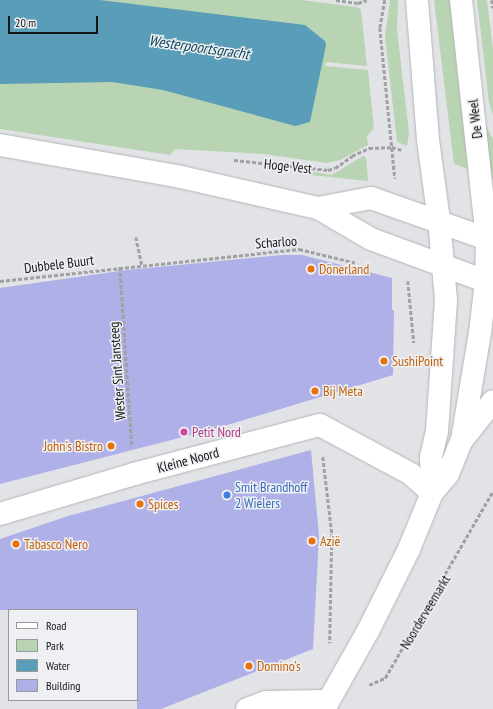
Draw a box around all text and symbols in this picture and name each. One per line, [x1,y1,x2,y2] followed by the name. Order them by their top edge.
[10,8,100,34] scale bar
[15,15,36,30] text: 20 m
[148,31,250,63] water label: Westerpoortsgracht
[464,98,486,140] street label: De Weel
[263,155,313,177] street label: Hoge Vest
[255,232,297,252] street label: Scharloo
[23,251,95,277] street label: Dubbele Buurt
[319,261,369,277] place label: Dönerland
[306,264,316,274] marker: Dönerland
[105,321,129,421] street label: Wester Sint Jansteeg
[392,353,443,369] place label: SushiPoint
[379,356,389,366] marker: SushiPoint
[323,383,363,399] place label: Bij Meta
[310,386,320,396] marker: Bij Meta
[192,424,241,440] place label: Petit Nord
[179,427,189,437] marker: Petit Nord
[44,438,103,454] place label: John's Bistro
[106,441,116,451] marker: John's Bistro
[155,444,221,476] street label: Kleine Noord
[235,479,307,512] place label: Smit Brandhoff 2 Wielers
[222,490,232,500] marker: Smit Brandhoff 2 Wielers
[148,496,178,512] place label: Spices
[135,499,145,509] marker: Spices
[320,533,340,549] place label: Azië
[24,536,88,552] place label: Tabasco Nero
[307,536,317,546] marker: Azië
[11,539,21,549] marker: Tabasco Nero
[396,572,454,652] street label: Noorderveemarkt
[8,609,138,701] legend
[46,618,66,633] text: Road
[46,638,64,653] text: Park
[46,658,70,673] text: Water
[257,658,301,674] place label: Domino's
[244,661,254,671] marker: Domino's
[46,678,81,693] text: Building

